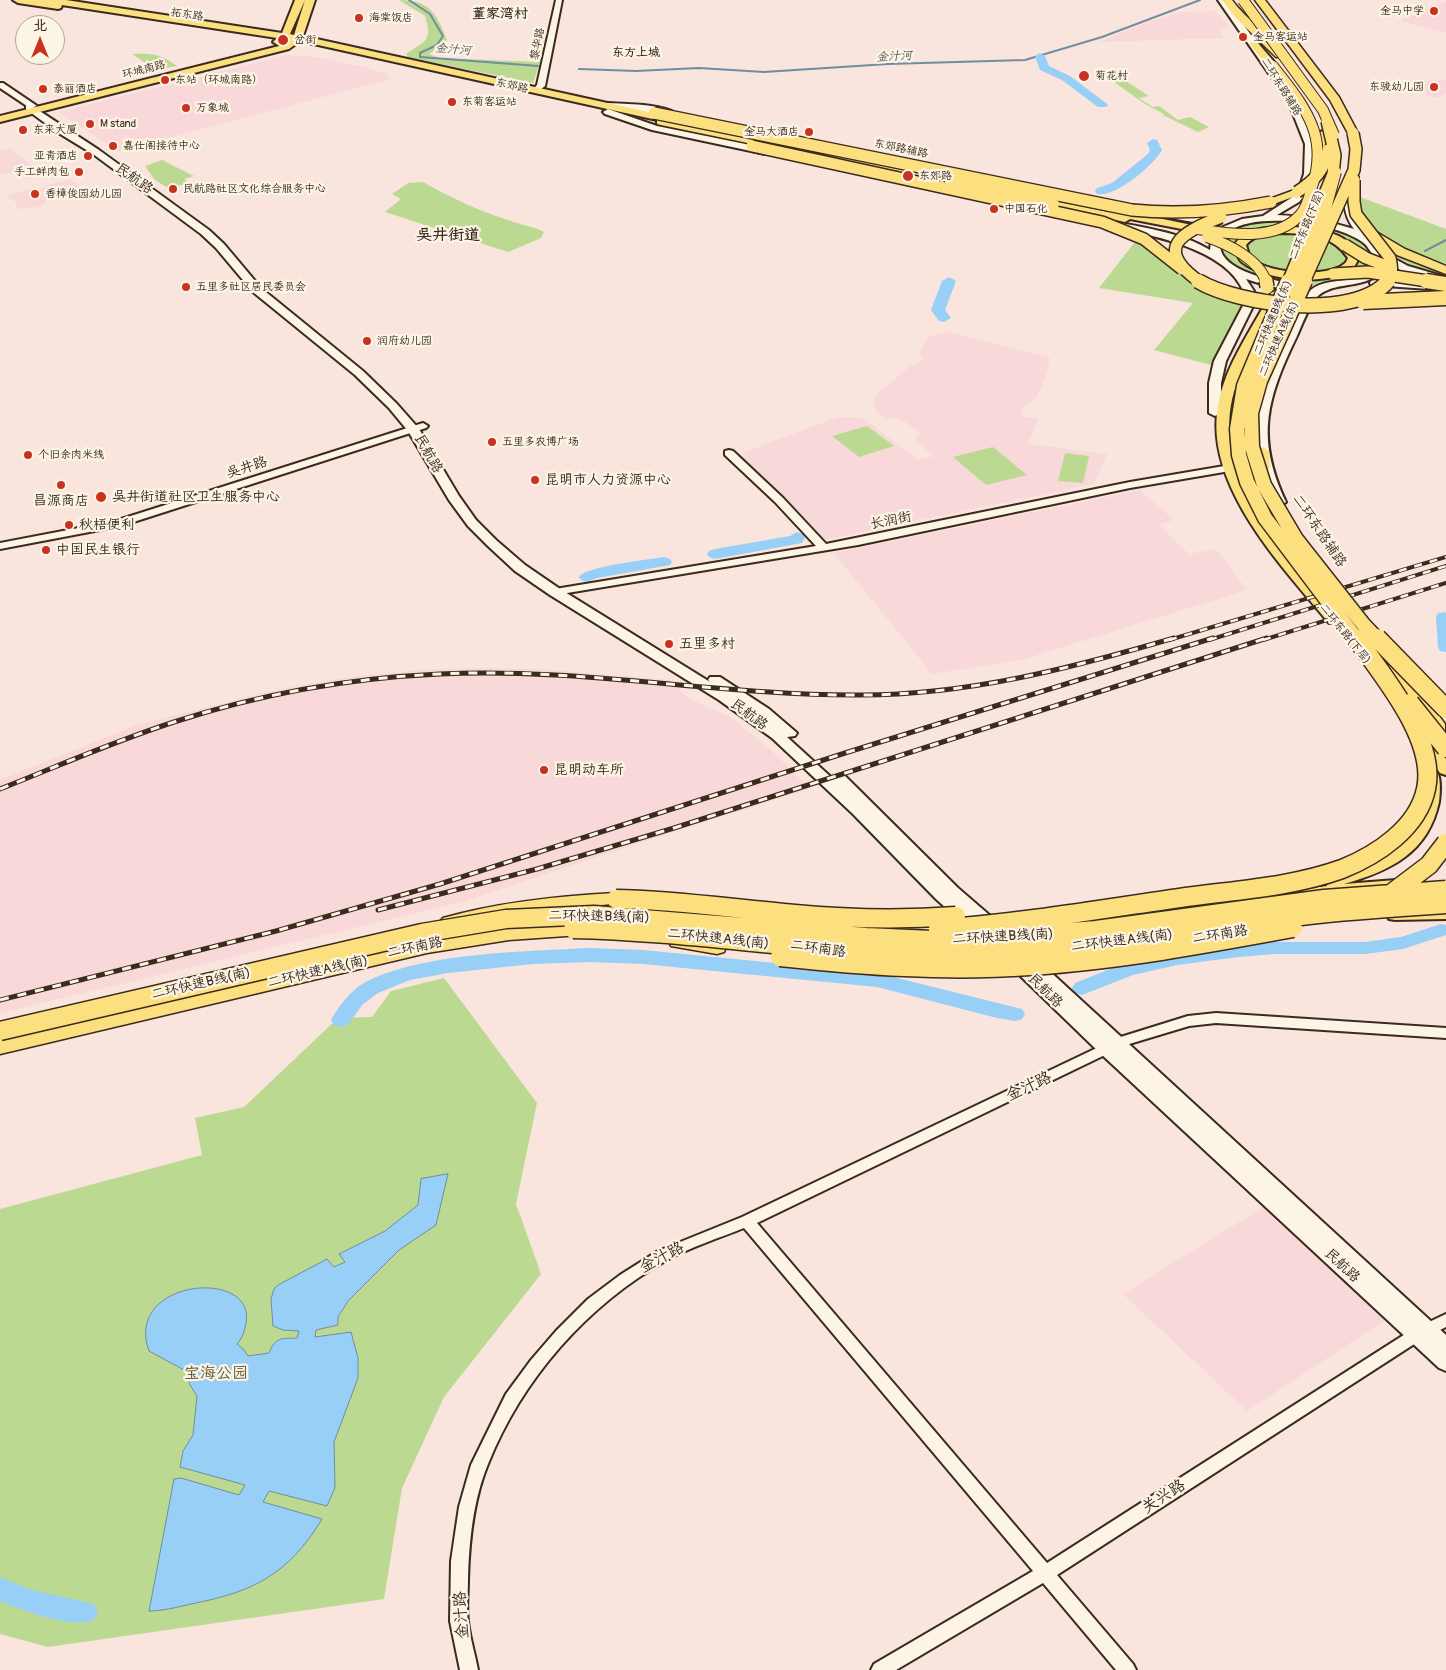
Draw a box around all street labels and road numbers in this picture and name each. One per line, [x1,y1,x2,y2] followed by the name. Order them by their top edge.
[170,6,204,24] street label: 拓东路
[528,26,548,62] street label: 黎华路
[1258,56,1304,118] street label: 二环东路辅路
[121,58,167,82] street label: 环城南路
[494,76,530,96] street label: 东郊路
[873,137,929,161] street label: 东郊路辅路
[112,160,156,198] street label: 民航路
[1287,189,1327,261] street label: 二环东路(下层)
[1251,279,1295,357] street label: 二环快速B线(东)
[1257,300,1301,378] street label: 二环快速A线(东)
[410,432,446,476] street label: 民航路
[224,454,270,482] street label: 吴井路
[1289,491,1349,571] street label: 二环东路辅路
[869,509,913,533] street label: 长润街
[1317,601,1373,667] street label: 二环东路(下层)
[727,696,771,734] street label: 民航路
[548,908,650,926] street label: 二环快速B线(南)
[1191,922,1249,948] street label: 二环南路
[666,925,770,953] street label: 二环快速A线(南)
[952,926,1054,948] street label: 二环快速B线(南)
[1070,926,1174,956] street label: 二环快速A线(南)
[386,934,444,962] street label: 二环南路
[789,937,847,961] street label: 二环南路
[266,952,370,992] street label: 二环快速A线(南)
[150,964,252,1004] street label: 二环快速B线(南)
[1024,970,1066,1012] street label: 民航路
[1003,1068,1055,1106] street label: 金汁路
[636,1238,688,1278] street label: 金汁路
[1321,1246,1363,1286] street label: 民航路
[1139,1476,1189,1518] street label: 关兴路
[451,1590,473,1640] street label: 金汁路

